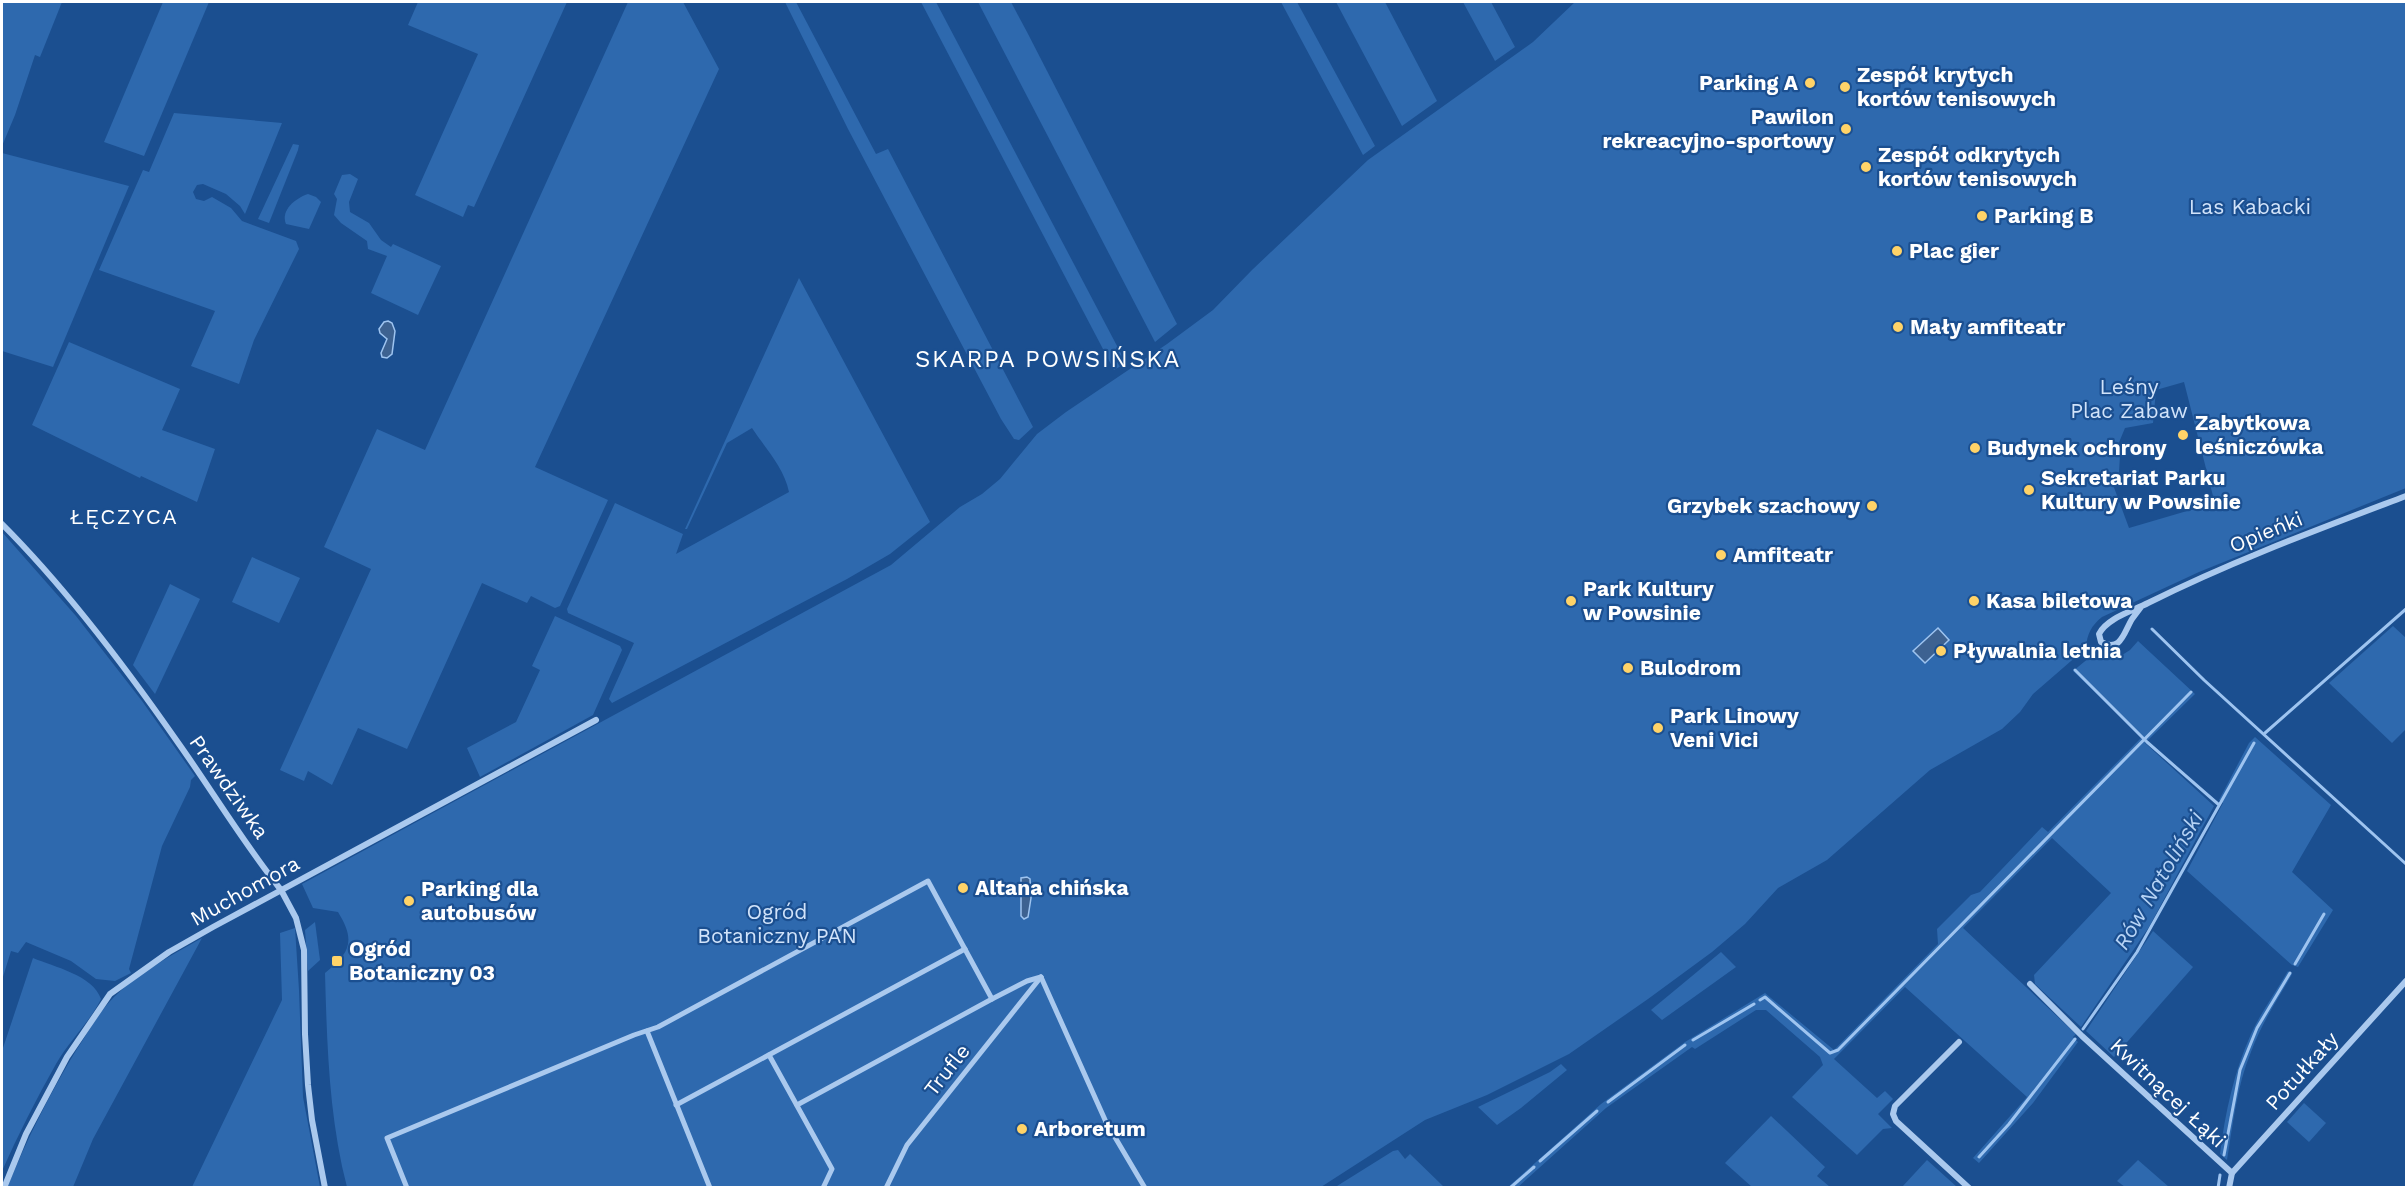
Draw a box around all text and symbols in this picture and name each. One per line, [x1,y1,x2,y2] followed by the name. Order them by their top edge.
[1857,62,2056,111] place label: Zespół krytych kortów tenisowych
[1699,70,1799,95] place label: Parking A
[1803,76,1817,90] marker: Parking A
[1838,80,1852,94] marker: Zespół krytych kortów tenisowych
[1602,104,1834,153] place label: Pawilon rekreacyjno-sportowy
[1839,122,1853,136] marker: Pawilon rekreacyjno-sportowy
[1878,142,2077,191] place label: Zespół odkrytych kortów tenisowych
[1859,160,1873,174] marker: Zespół odkrytych kortów tenisowych
[2189,194,2311,219] park label: Las Kabacki
[1994,203,2094,228] place label: Parking B
[1975,209,1989,223] marker: Parking B
[1909,238,1999,263] place label: Plac gier
[1890,244,1904,258] marker: Plac gier
[1910,314,2065,339] place label: Mały amfiteatr
[1891,320,1905,334] marker: Mały amfiteatr
[915,345,1181,373] district label: SKARPA POWSIŃSKA
[2070,374,2188,423] park label: Leśny Plac Zabaw
[2195,410,2324,459] place label: Zabytkowa leśniczówka
[2176,428,2190,442] marker: Zabytkowa leśniczówka
[1987,435,2167,460] place label: Budynek ochrony
[1968,441,1982,455] marker: Budynek ochrony
[2041,465,2241,514] place label: Sekretariat Parku Kultury w Powsinie
[2022,483,2036,497] marker: Sekretariat Parku Kultury w Powsinie
[1667,493,1860,518] place label: Grzybek szachowy
[1865,499,1879,513] marker: Grzybek szachowy
[70,504,178,529] district label: ŁĘCZYCA
[2225,506,2306,558] street label: Opieńki
[1733,542,1833,567] place label: Amfiteatr
[1714,548,1728,562] marker: Amfiteatr
[1583,576,1714,625] place label: Park Kultury w Powsinie
[1986,588,2133,613] place label: Kasa biletowa
[1564,594,1578,608] marker: Park Kultury w Powsinie
[1967,594,1981,608] marker: Kasa biletowa
[1953,638,2122,663] place label: Pływalnia letnia
[1934,644,1948,658] marker: Pływalnia letnia
[1640,655,1741,680] place label: Bulodrom
[1621,661,1635,675] marker: Bulodrom
[1670,703,1799,752] place label: Park Linowy Veni Vici
[1651,721,1665,735] marker: Park Linowy Veni Vici
[184,730,274,844] street label: Prawdziwka
[2109,805,2209,954] water label: Rów Natoliński
[186,850,304,931] street label: Muchomora
[975,875,1129,900] place label: Altana chińska
[421,876,539,925] place label: Parking dla autobusów
[956,881,970,895] marker: Altana chińska
[402,894,416,908] marker: Parking dla autobusów
[697,899,857,948] park label: Ogród Botaniczny PAN
[349,936,495,985] place label: Ogród Botaniczny 03
[330,954,344,968] marker: Ogród Botaniczny 03
[2260,1026,2343,1115] street label: Potułkały
[2105,1033,2231,1153] street label: Kwitnącej Łąki
[918,1039,975,1101] street label: Trufle
[1034,1116,1146,1141] place label: Arboretum
[1015,1122,1029,1136] marker: Arboretum

